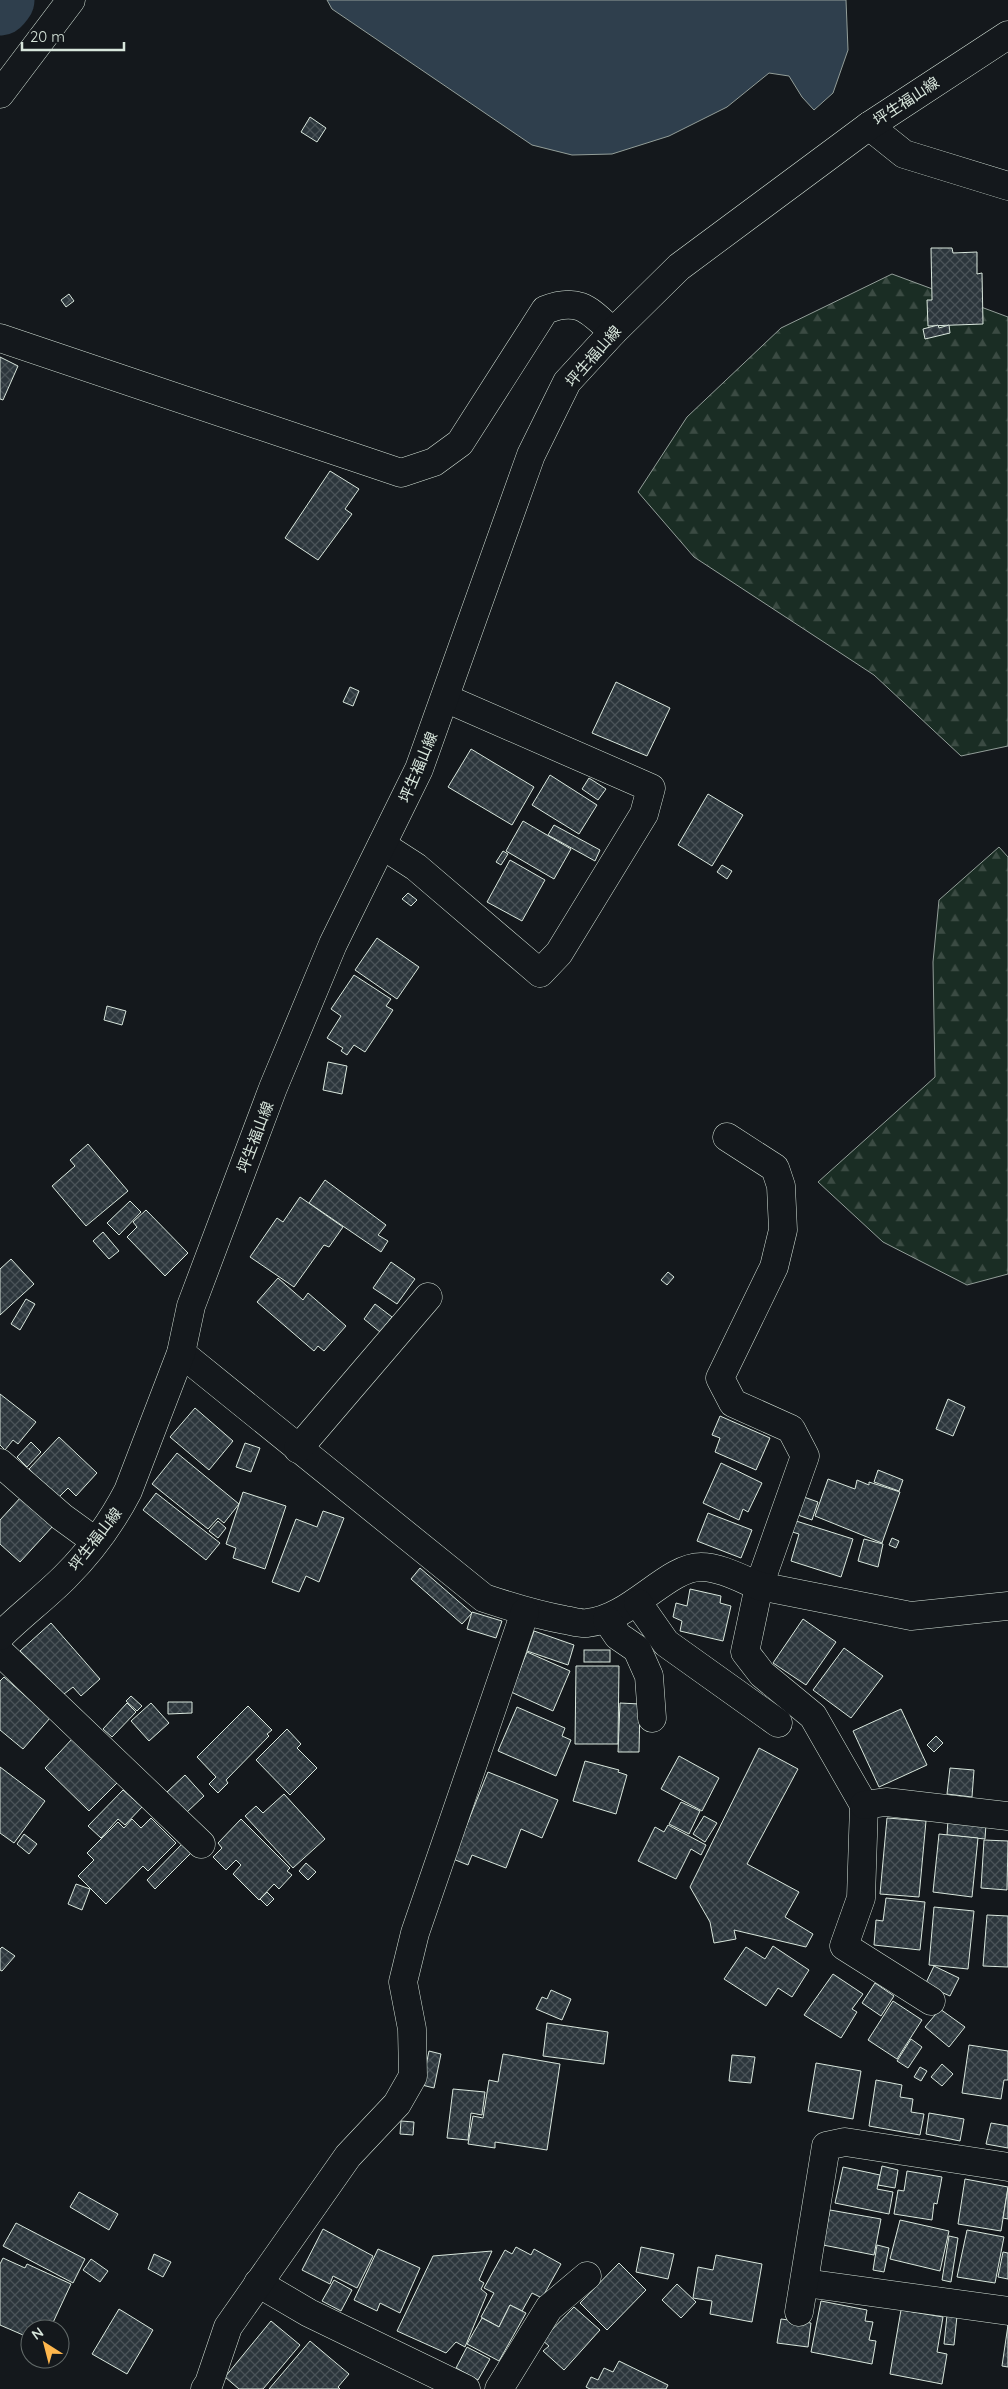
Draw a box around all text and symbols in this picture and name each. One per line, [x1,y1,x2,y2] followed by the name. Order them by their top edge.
[22,20,125,52] scale bar
[30,27,65,46] text: 20 m
[869,73,943,129] street label: 坪生福山線
[561,321,625,391] street label: 坪生福山線
[395,729,441,805] street label: 坪生福山線
[233,1099,277,1175] street label: 坪生福山線
[64,1504,126,1574] street label: 坪生福山線
[20,2319,70,2369] north arrow
[28,2323,47,2344] text: N

